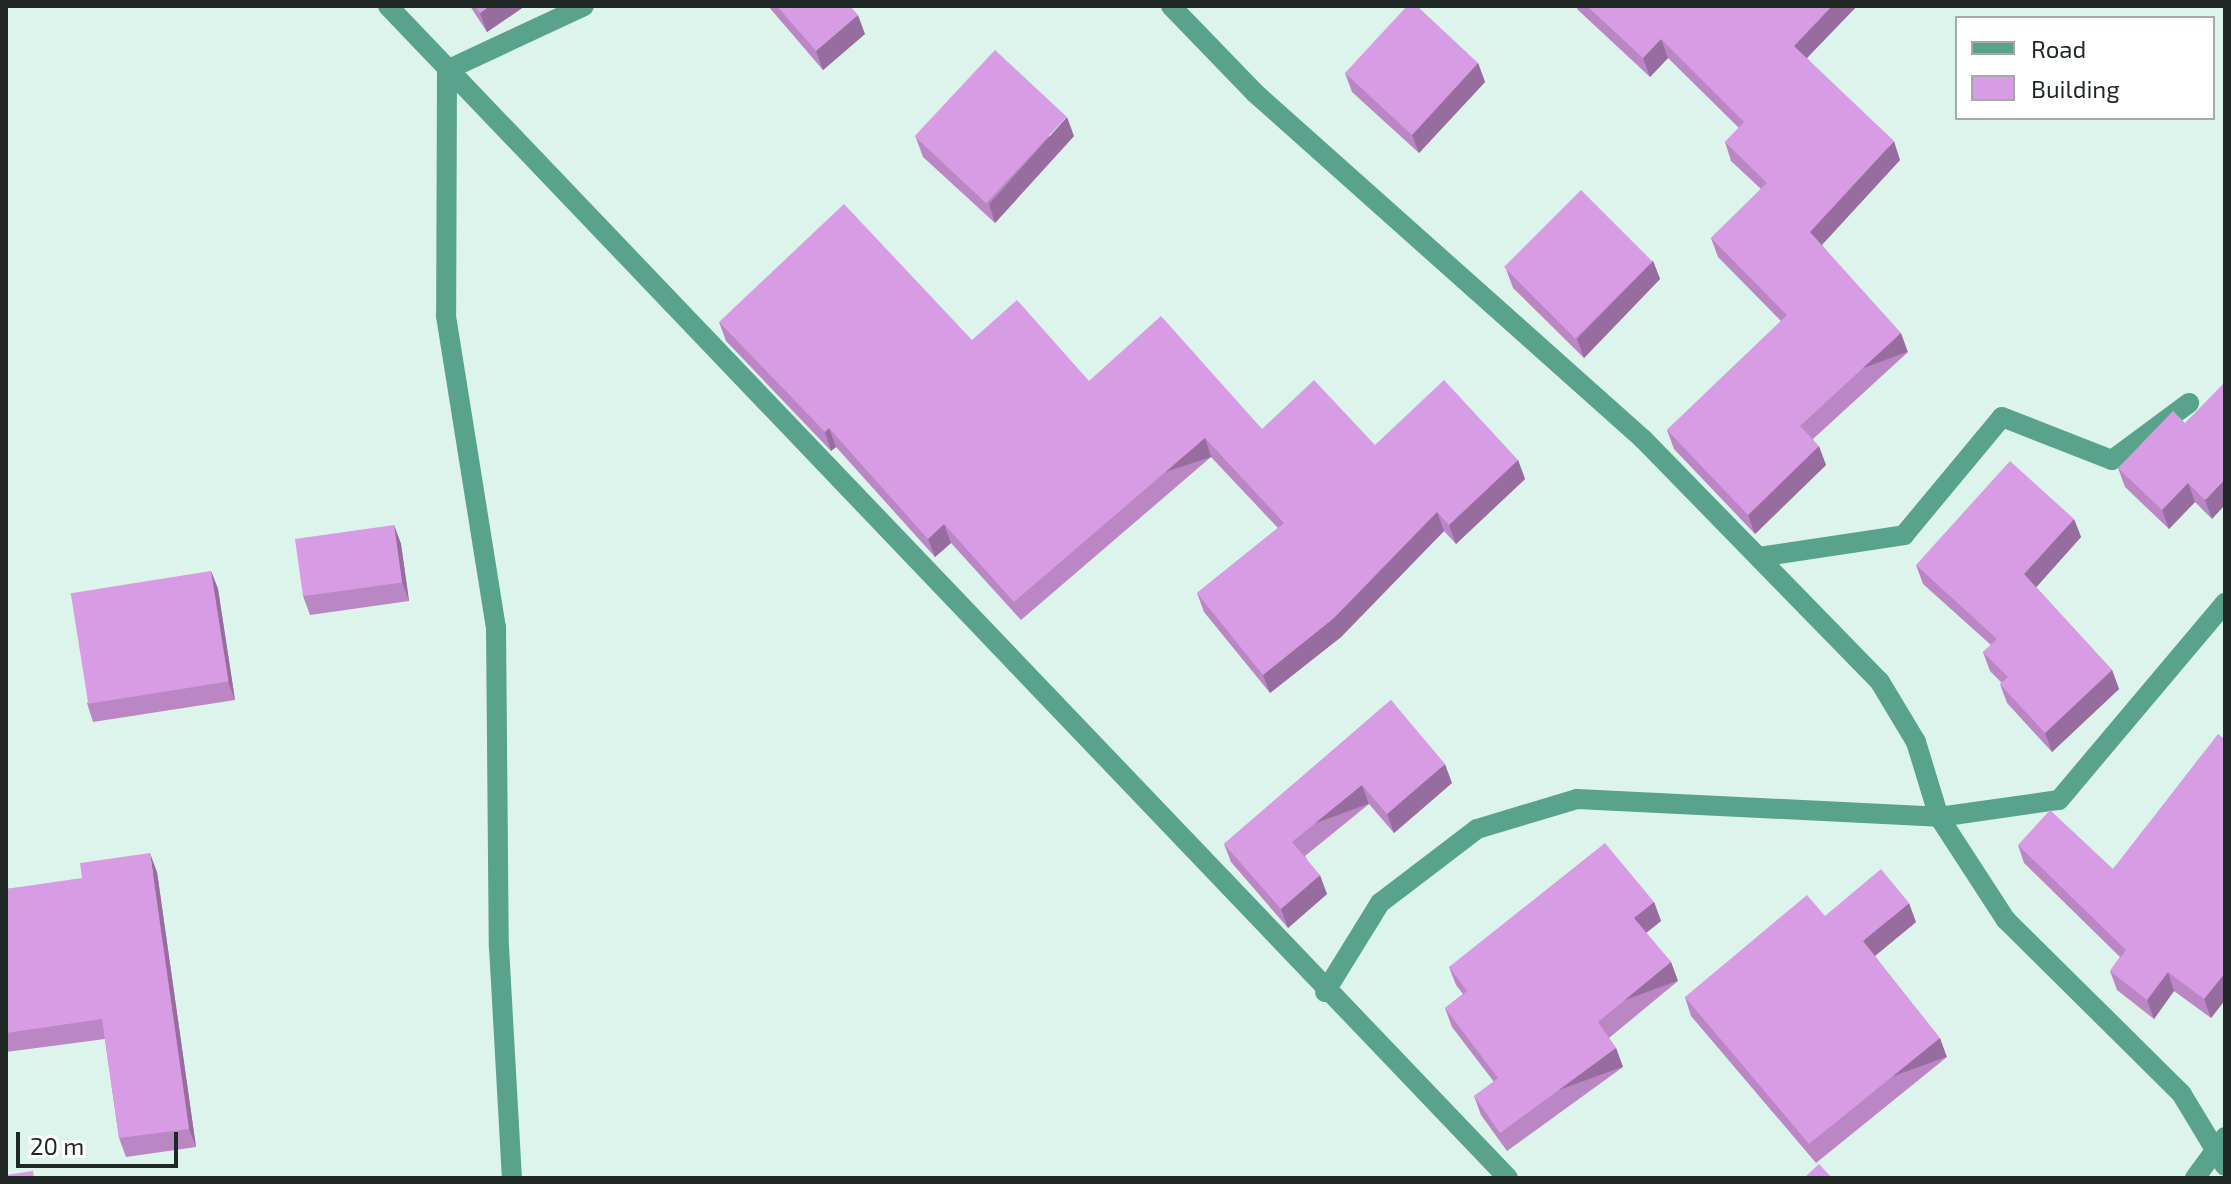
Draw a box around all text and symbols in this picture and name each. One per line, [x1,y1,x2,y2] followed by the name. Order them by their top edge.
[1955,16,2215,120] legend
[2031,34,2086,63] text: Road
[2031,74,2120,103] text: Building
[20,1116,182,1166] scale bar
[30,1131,84,1160] text: 20 m

